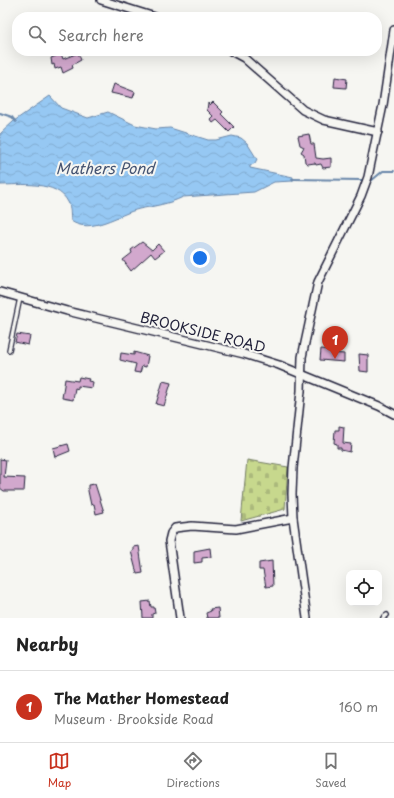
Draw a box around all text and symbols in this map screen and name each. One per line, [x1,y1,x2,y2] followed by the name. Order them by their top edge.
[12,12,382,56] search box
[26,23,48,45] icon: search
[58,23,144,46] text: Search here
[56,156,156,179] water label: Mathers Pond
[190,248,210,268] your location
[138,306,268,358] street label: BROOKSIDE ROAD
[322,326,348,359] pin: 1
[346,570,382,606] map controls
[346,570,382,606] button: locate
[16,631,78,657] text: Nearby
[54,686,229,709] text: The Mather Homestead
[26,697,32,716] text: 1
[339,697,378,716] text: 160 m
[54,709,214,728] text: Museum · Brookside Road
[48,750,71,791] tab: Map
[166,750,220,791] tab: Directions
[315,750,346,791] tab: Saved

